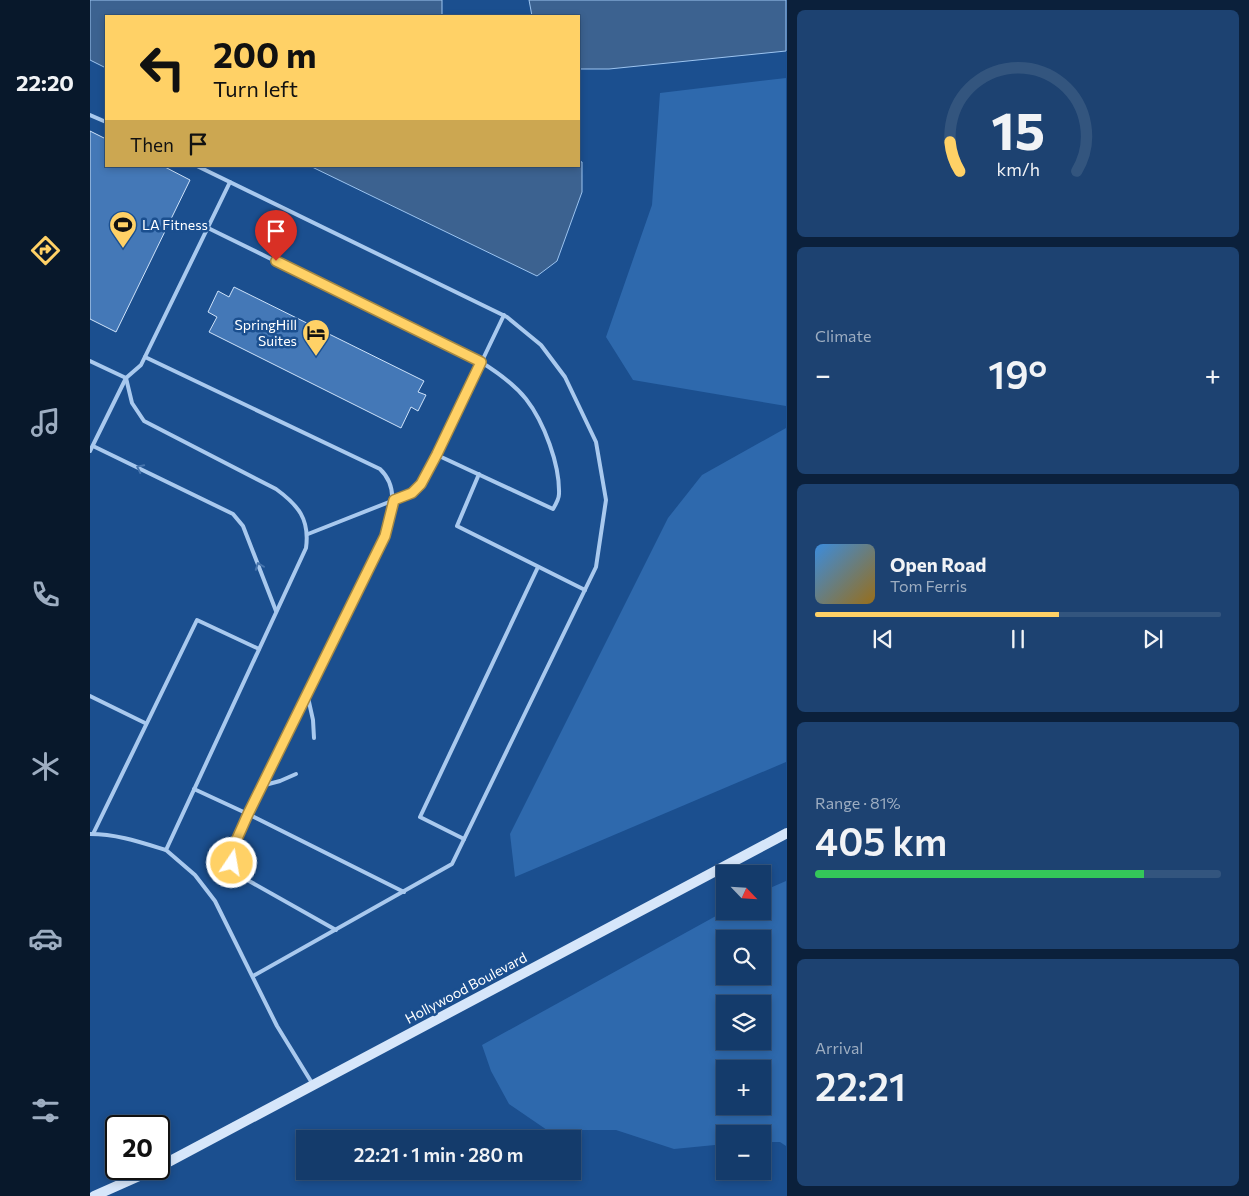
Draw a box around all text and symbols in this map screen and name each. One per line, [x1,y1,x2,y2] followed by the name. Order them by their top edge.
[213,32,316,75] text: 200 m
[130,35,195,100] icon: left
[16,69,74,96] text: 22:20
[213,75,298,102] text: Turn left
[991,97,1045,161] text: 15
[184,130,212,158] icon: arrive
[130,133,174,156] text: Then
[996,158,1040,180] text: km/h
[108,210,138,249] sports icon: LA Fitness
[255,210,297,261] pin
[142,216,208,233] place label: LA Fitness
[262,217,290,245] icon: arrive
[28,233,63,268] icon: directions
[235,316,297,349] place label: SpringHill Suites
[301,318,331,357] hotel icon: SpringHill Suites
[815,326,871,345] text: Climate
[988,350,1047,397] text: 19°
[815,357,831,391] text: −
[1205,357,1221,391] text: +
[28,405,63,440] icon: music
[136,464,145,475] one-way arrow
[890,553,986,576] text: Open Road
[255,562,265,571] one-way arrow
[890,576,967,595] text: Tom Ferris
[28,577,63,612] icon: phone
[869,625,897,653] icon: previous
[1004,625,1032,653] icon: pause
[1139,625,1167,653] icon: next
[28,749,63,784] icon: climate
[815,793,901,812] text: Range · 81%
[815,817,947,864] text: 405 km
[205,836,257,888] position arrow
[716,865,771,920] north arrow
[716,865,771,1180] map controls
[28,921,63,956] icon: car
[716,930,771,985] button: search
[402,948,530,1027] street label: Hollywood Boulevard
[716,995,771,1050] button: layers
[815,1038,863,1057] text: Arrival
[716,1060,771,1115] button: +
[815,1062,906,1109] text: 22:21
[28,1093,63,1128] icon: filters
[105,1115,170,1180] speed limit sign: 20
[716,1125,771,1180] button: −
[354,1143,523,1166] text: 22:21 · 1 min · 280 m

